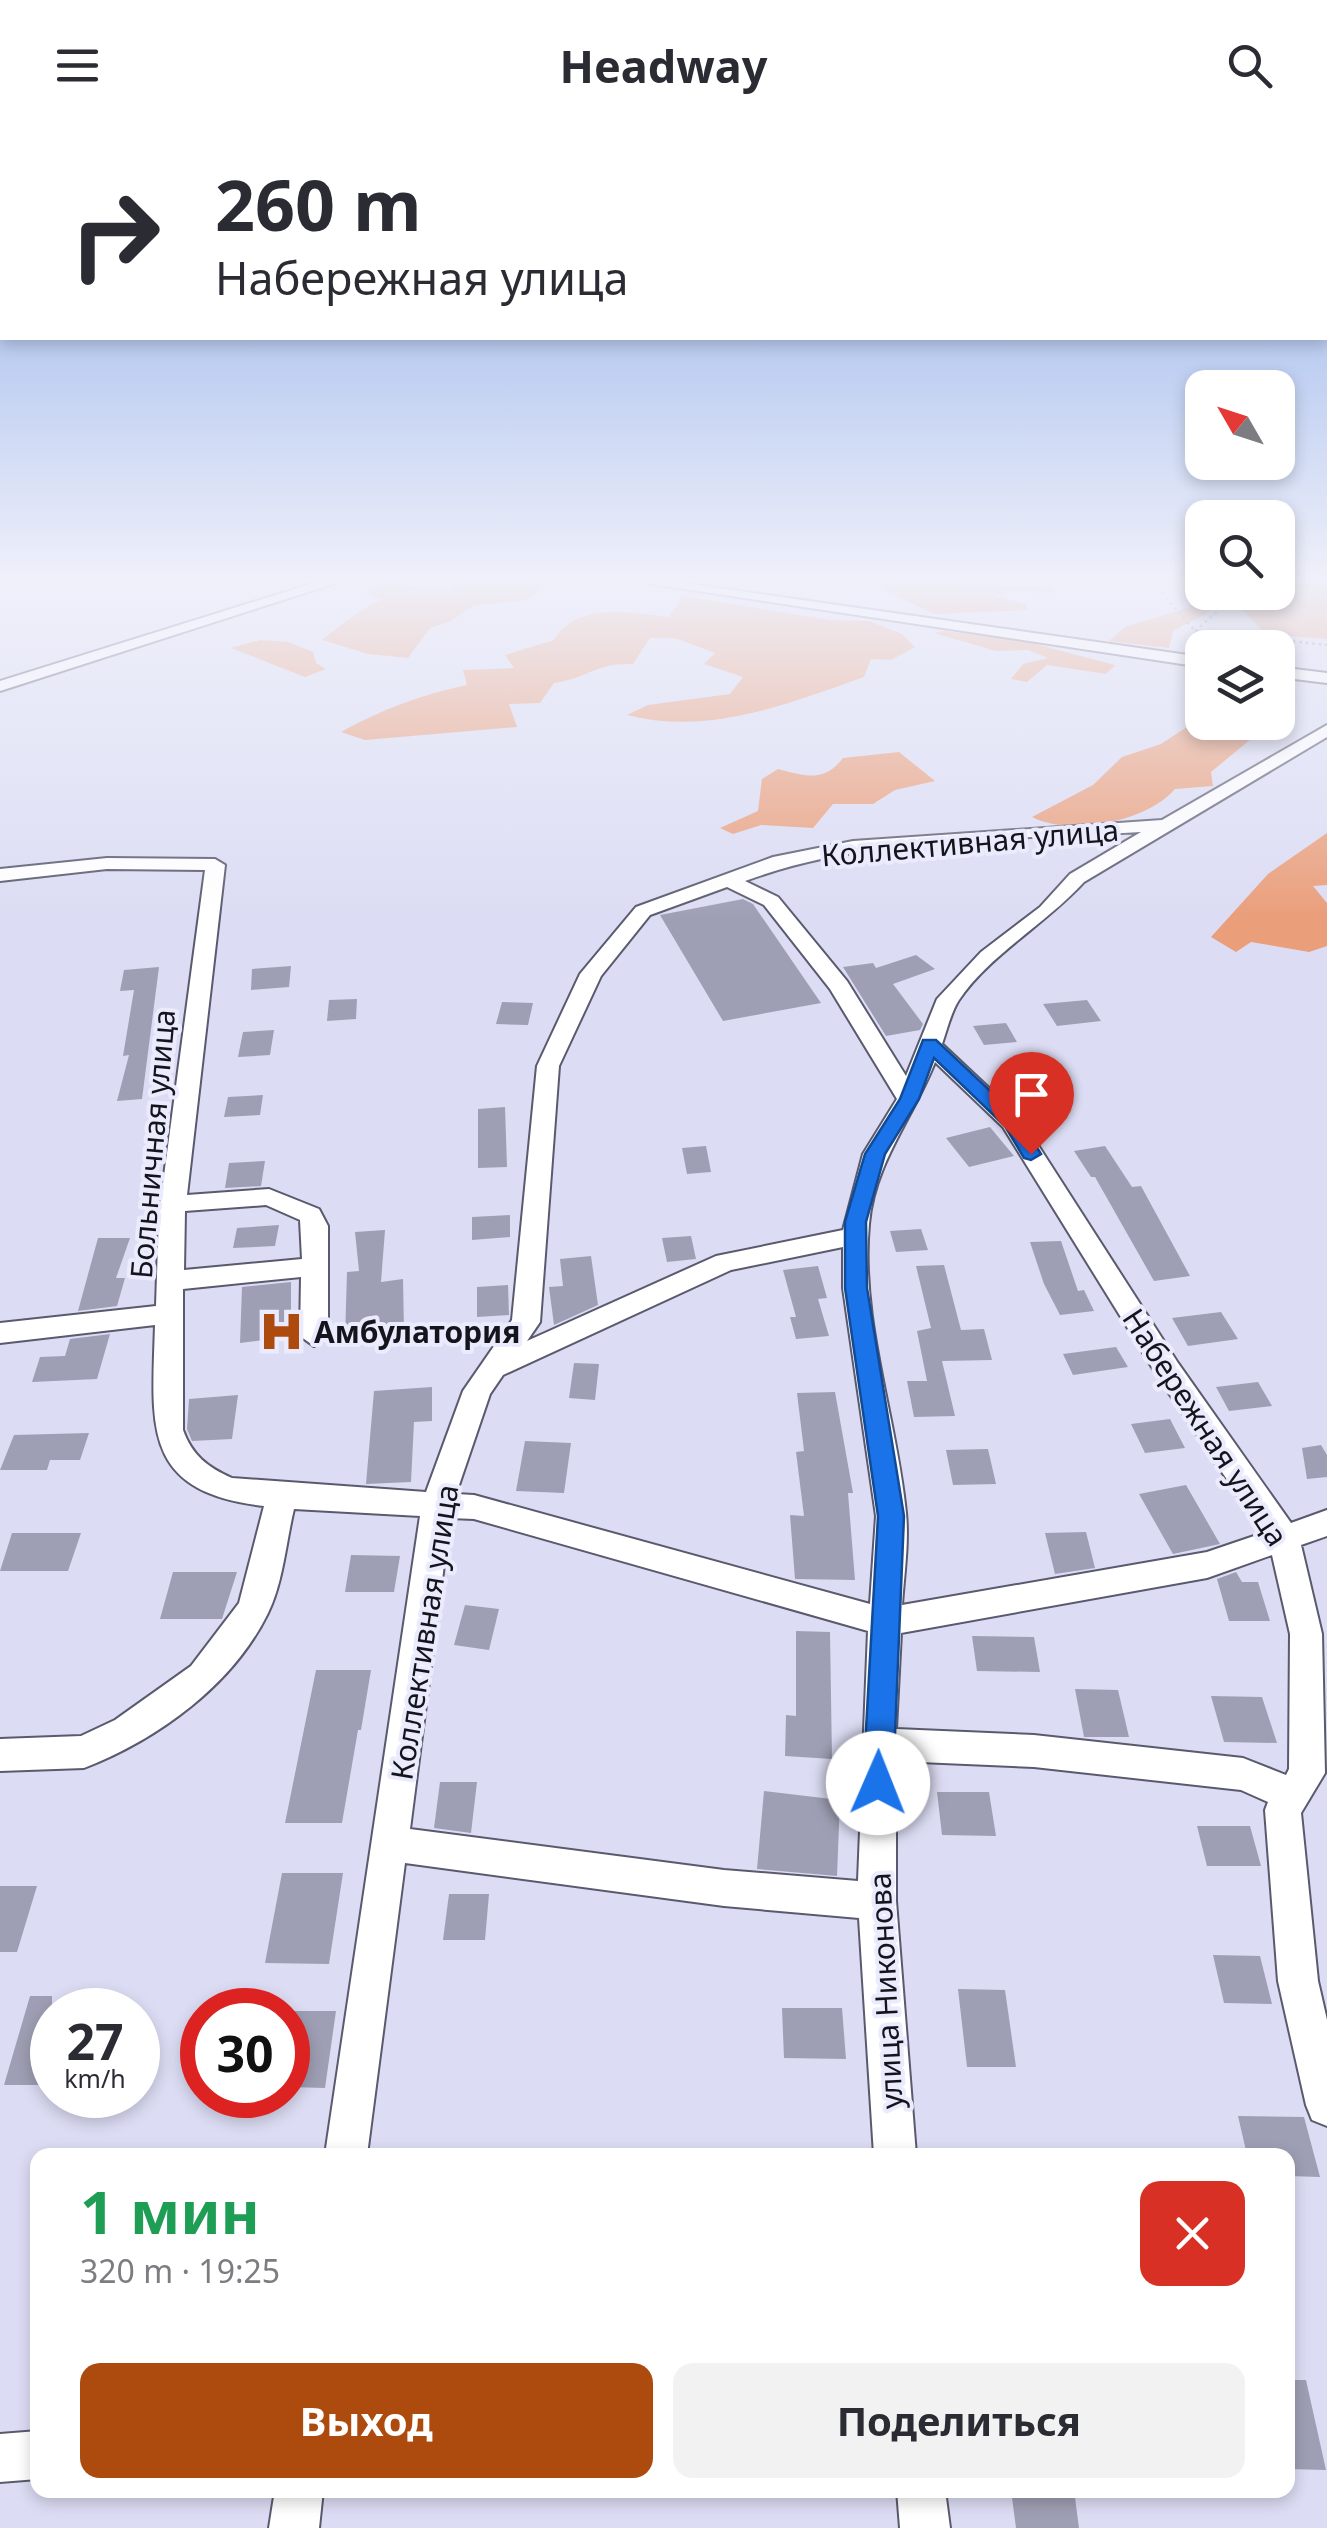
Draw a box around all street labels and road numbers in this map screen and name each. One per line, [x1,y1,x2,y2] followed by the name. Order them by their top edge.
[820,809,1120,875] street label: Коллективная улица
[120,1008,184,1280] street label: Больничная улица
[1114,1300,1298,1554] street label: Набережная улица
[380,1481,468,1783] street label: Коллективная улица
[858,1872,912,2110] street label: улица Никонова

